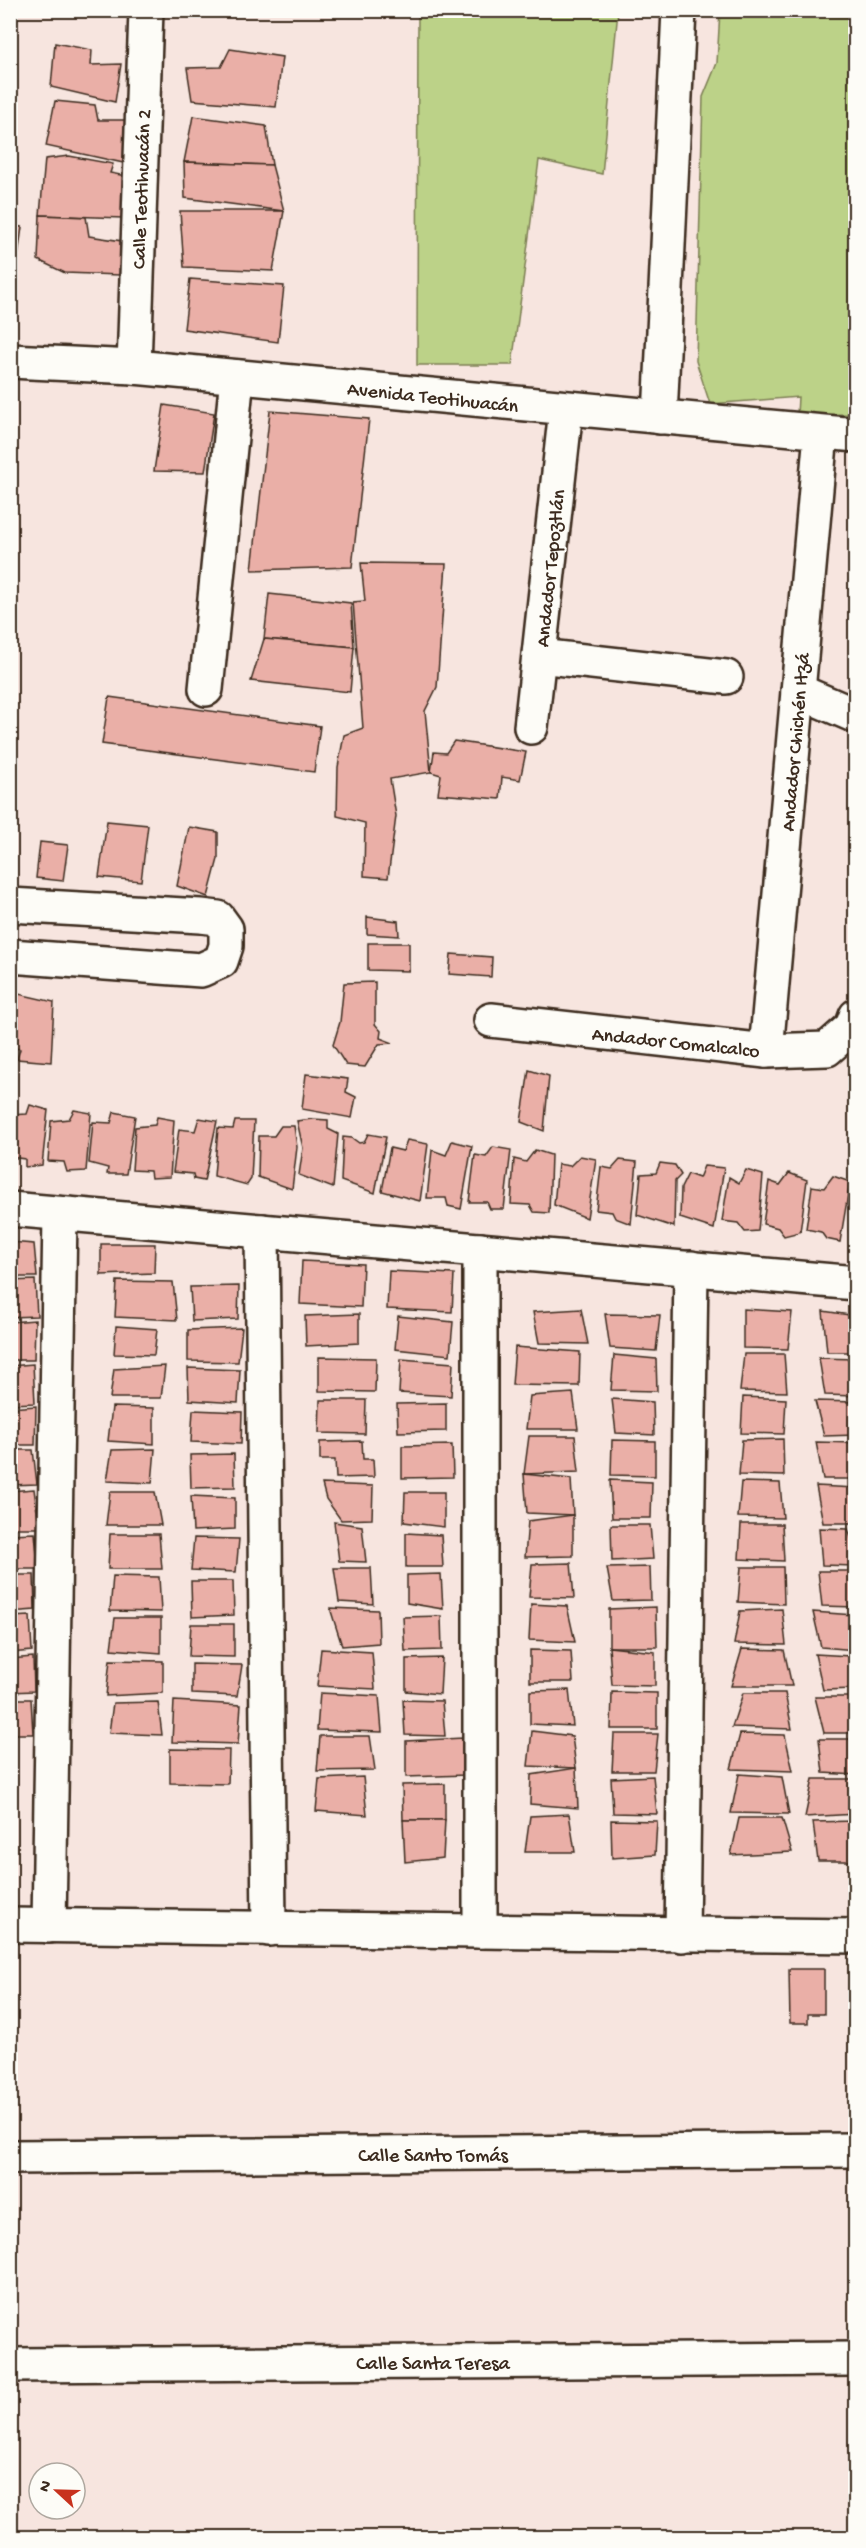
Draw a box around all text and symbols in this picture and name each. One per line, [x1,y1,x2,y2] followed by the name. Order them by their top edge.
[129,109,158,269] street label: Calle Teotihuacán 2
[346,379,520,420] street label: Avenida Teotihuacán
[533,488,572,648] street label: Andador Tepoztlán
[778,651,817,832] street label: Andador Chichén Itzá
[591,1024,761,1065] street label: Andador Comalcalco
[358,2146,508,2169] street label: Calle Santo Tomás
[356,2354,511,2377] street label: Calle Santa Teresa
[27,2461,87,2521] north arrow
[36,2478,57,2495] text: N

